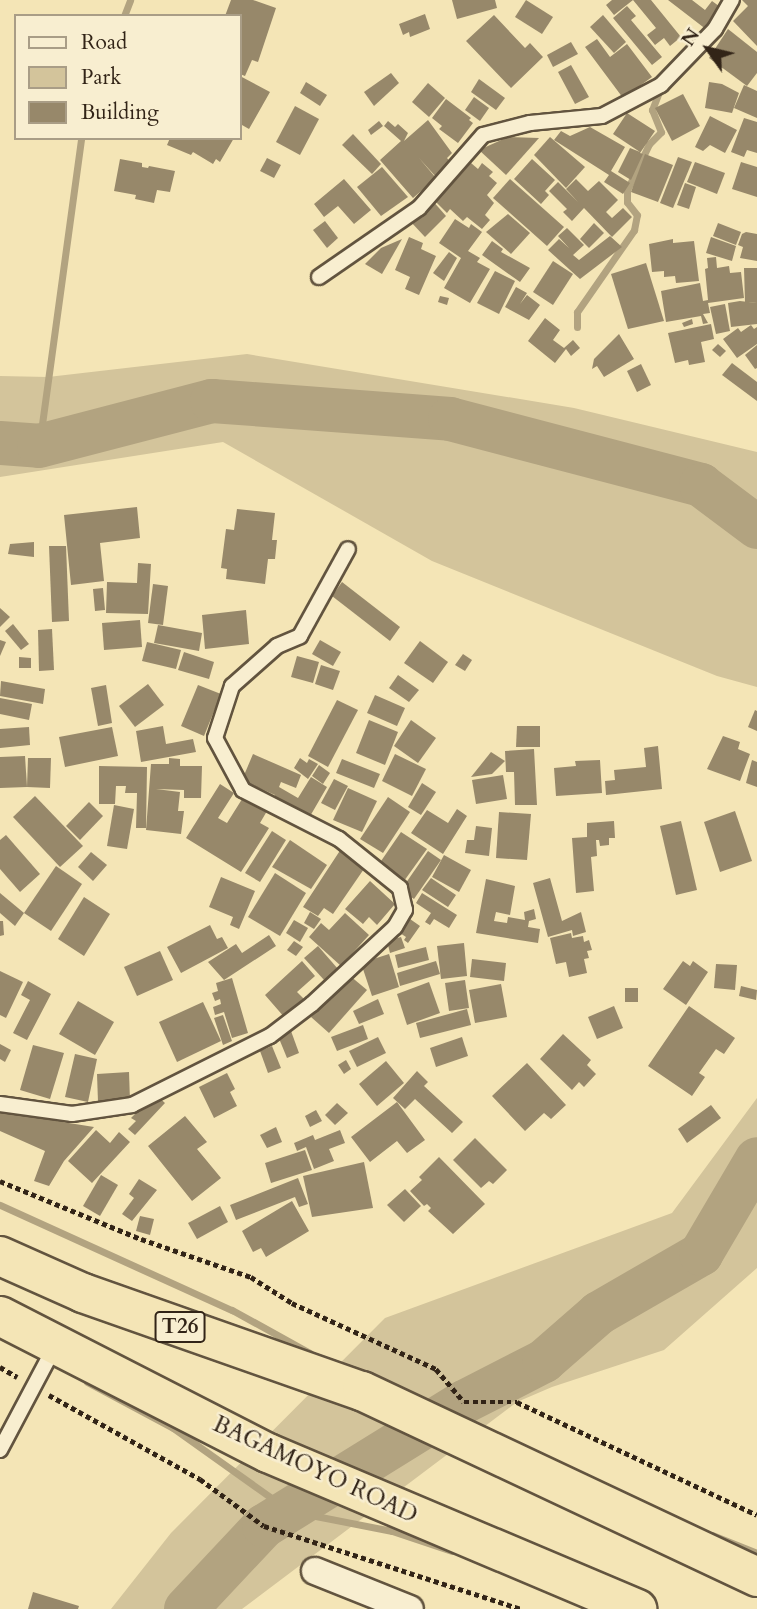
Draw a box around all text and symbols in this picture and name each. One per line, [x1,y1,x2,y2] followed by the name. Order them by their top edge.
[14,14,242,140] legend
[673,14,743,84] north arrow
[675,23,706,51] text: N
[81,28,127,57] text: Road
[81,63,121,92] text: Park
[81,98,159,127] text: Building
[154,1310,206,1344] road number: T26
[208,1411,422,1529] street label: BAGAMOYO ROAD

